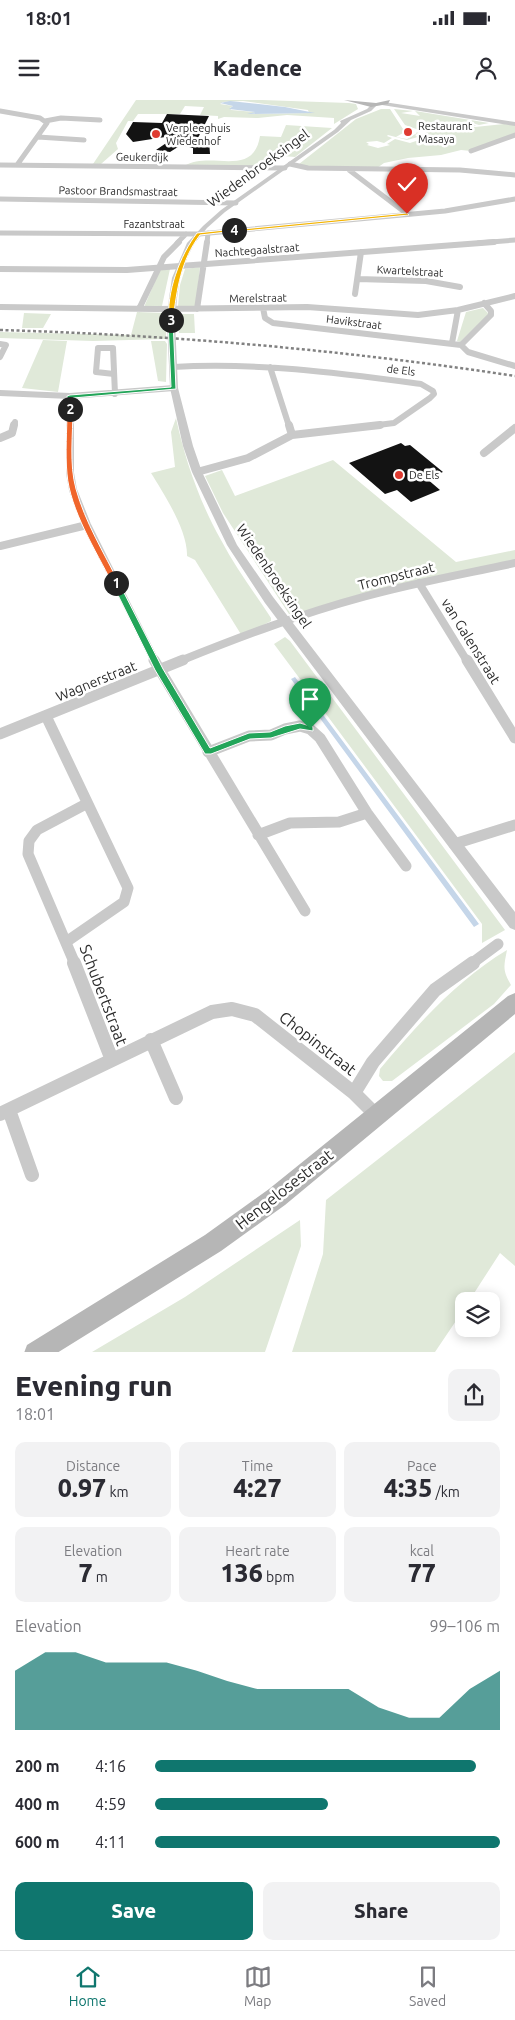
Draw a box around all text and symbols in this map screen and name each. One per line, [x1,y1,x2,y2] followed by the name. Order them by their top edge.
[25,7,73,29] text: 18:01
[15,54,43,82] icon: menu
[472,54,500,82] icon: person
[213,55,302,80] text: Kadence
[418,120,473,145] place label: Restaurant Masaya
[166,122,231,147] place label: Verpleeghuis Wiedenhof
[204,126,312,210] street label: Wiedenbroeksingel
[402,126,414,138] marker: Restaurant Masaya
[150,128,162,140] marker: Verpleeghuis Wiedenhof
[116,151,169,163] street label: Geukerdijk
[386,163,428,214] pin
[393,170,421,198] icon: check
[58,184,178,198] street label: Pastoor Brandsmastraat
[123,218,185,230] street label: Fazantstraat
[222,218,246,242] pin: 4
[231,222,238,238] text: 4
[214,241,300,259] street label: Nachtegaalstraat
[376,263,444,279] street label: Kwartelstraat
[229,291,288,305] street label: Merelstraat
[158,308,184,332] pin: 3
[168,312,175,328] text: 3
[326,313,383,331] street label: Havikstraat
[386,362,416,378] street label: de Els
[58,396,82,422] pin: 2
[67,401,74,417] text: 2
[393,469,405,481] marker: De Els
[409,469,439,481] place label: De Els
[233,521,315,631] street label: Wiedenbroeksingel
[356,559,436,593] street label: Trompstraat
[104,570,128,596] pin: 1
[113,575,120,591] text: 1
[438,595,504,687] street label: van Galenstraat
[53,657,139,704] street label: Wagnerstraat
[289,678,331,729] pin
[296,685,324,713] icon: arrive
[76,942,132,1049] street label: Schubertstraat
[276,1007,361,1079] street label: Chopinstraat
[232,1145,337,1233] street label: Hengelosestraat
[455,1292,500,1337] map controls
[455,1292,500,1337] button: layers
[448,1369,500,1421] button: share
[15,1370,173,1401] text: Evening run
[15,1405,55,1423] text: 18:01
[66,1458,120,1474] text: Distance
[242,1458,273,1474] text: Time
[407,1458,437,1474] text: Pace
[58,1474,106,1502] text: 0.97
[233,1474,282,1502] text: 4:27
[384,1474,432,1502] text: 4:35
[106,1484,129,1500] text: km
[432,1484,460,1500] text: /km
[64,1543,122,1559] text: Elevation
[225,1543,290,1559] text: Heart rate
[410,1543,434,1559] text: kcal
[78,1559,93,1587] text: 7
[221,1559,263,1587] text: 136
[408,1559,436,1587] text: 77
[93,1569,108,1585] text: m
[263,1569,294,1585] text: bpm
[15,1617,82,1635] text: Elevation
[429,1617,500,1635] text: 99–106 m
[15,1757,60,1775] text: 200 m
[95,1757,126,1775] text: 4:16
[15,1795,60,1813] text: 400 m
[95,1795,126,1813] text: 4:59
[15,1833,60,1851] text: 600 m
[95,1833,126,1851] text: 4:11
[15,1882,253,1940] button: Save
[263,1882,500,1940] button: Share
[69,1963,106,2009] tab: Home
[244,1963,272,2009] tab: Map
[409,1963,446,2009] tab: Saved

